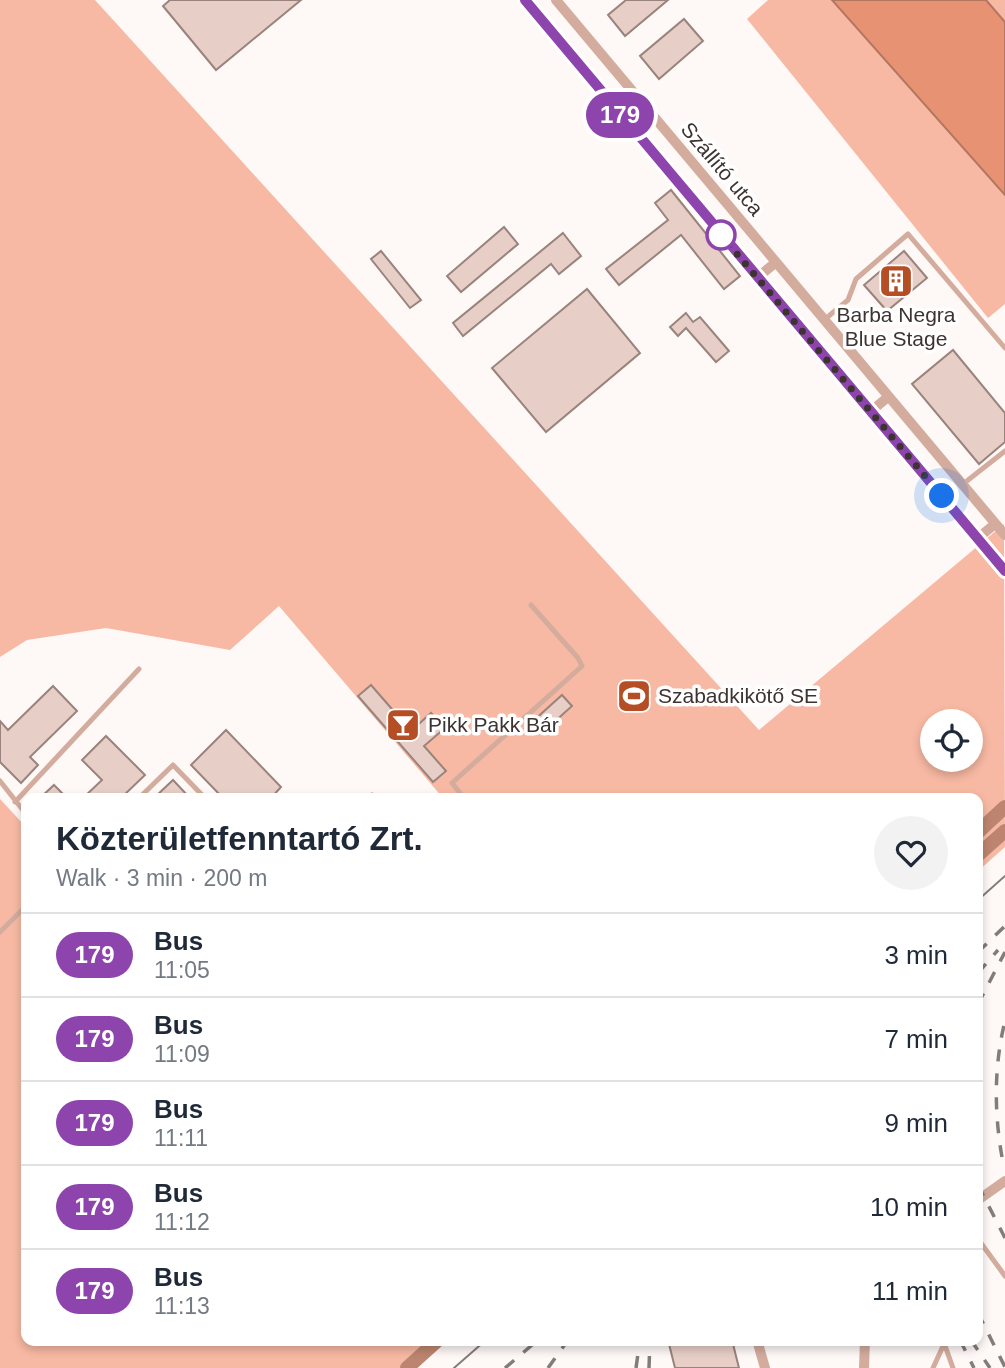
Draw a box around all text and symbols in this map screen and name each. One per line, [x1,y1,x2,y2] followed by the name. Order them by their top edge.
[580,92,660,138] line badge: 179
[600,101,640,128] text: 179
[677,117,768,220] street label: Szállító utca
[706,220,736,250] unlabelled marker
[877,262,915,300] building icon: Barba Negra Blue Stage
[836,303,956,350] place label: Barba Negra Blue Stage
[924,478,959,513] your location
[615,677,653,715] sports icon: Szabadkikötő SE
[658,684,818,707] place label: Szabadkikötő SE
[384,706,422,744] bar icon: Pikk Pakk Bár
[920,709,983,772] map controls
[920,709,983,772] button: locate
[428,713,559,736] place label: Pikk Pakk Bár
[874,816,948,890] button: heart
[56,820,423,857] text: Közterületfenntartó Zrt.
[56,865,267,891] text: Walk · 3 min · 200 m
[154,926,203,956] text: Bus
[884,940,948,970] text: 3 min
[74,941,115,968] text: 179
[154,957,210,983] text: 11:05
[154,1010,203,1040] text: Bus
[884,1024,948,1054] text: 7 min
[74,1025,115,1052] text: 179
[154,1041,210,1067] text: 11:09
[154,1094,203,1124] text: Bus
[884,1108,948,1138] text: 9 min
[74,1109,115,1136] text: 179
[154,1125,208,1151] text: 11:11
[154,1178,203,1208] text: Bus
[870,1192,948,1222] text: 10 min
[74,1193,115,1220] text: 179
[154,1209,210,1235] text: 11:12
[154,1262,203,1292] text: Bus
[872,1276,948,1306] text: 11 min
[74,1277,115,1304] text: 179
[154,1293,210,1319] text: 11:13

